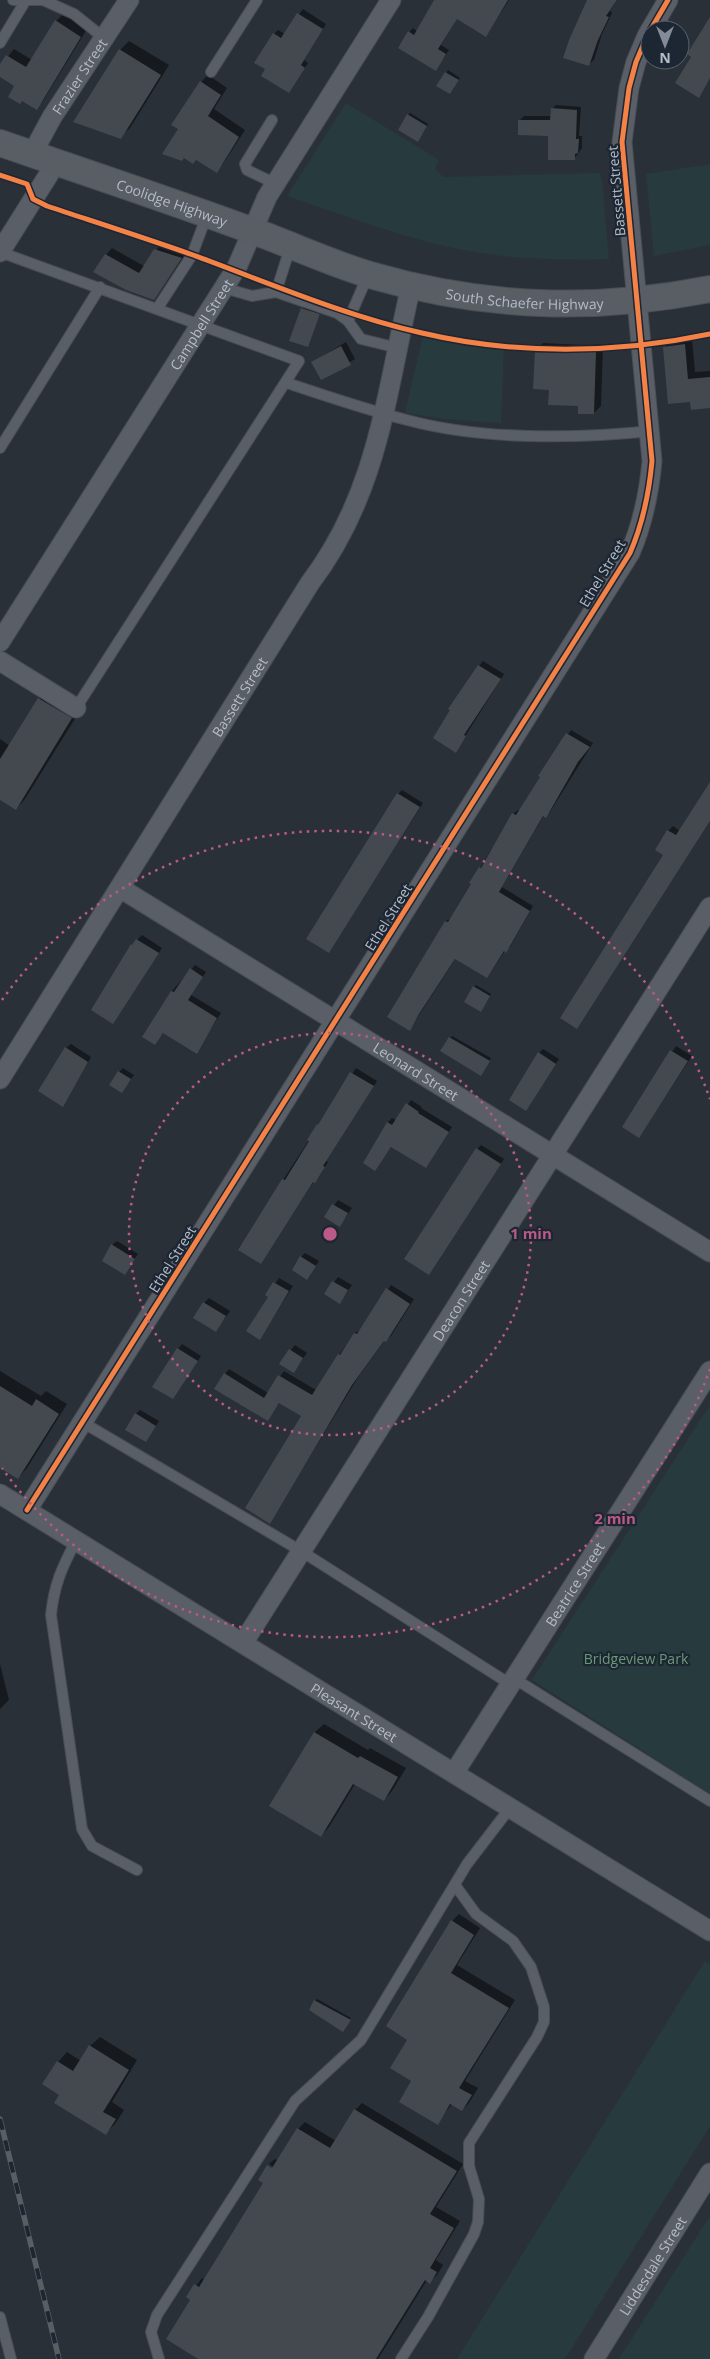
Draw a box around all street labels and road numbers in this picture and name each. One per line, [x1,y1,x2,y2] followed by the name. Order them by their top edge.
[47,34,111,118] street label: Frazier Street
[603,145,629,237] street label: Bassett Street
[114,174,231,231] street label: Coolidge Highway
[165,275,237,373] street label: Campbell Street
[444,283,605,313] street label: South Schaefer Highway
[574,536,630,610] street label: Ethel Street
[207,653,271,740] street label: Bassett Street
[360,880,416,954] street label: Ethel Street
[370,1037,462,1104] street label: Leonard Street
[144,1222,200,1296] street label: Ethel Street
[428,1256,493,1344] street label: Deacon Street
[540,1538,608,1630] street label: Beatrice Street
[307,1678,401,1746] street label: Pleasant Street
[614,2213,690,2319] street label: Liddesdale Street

